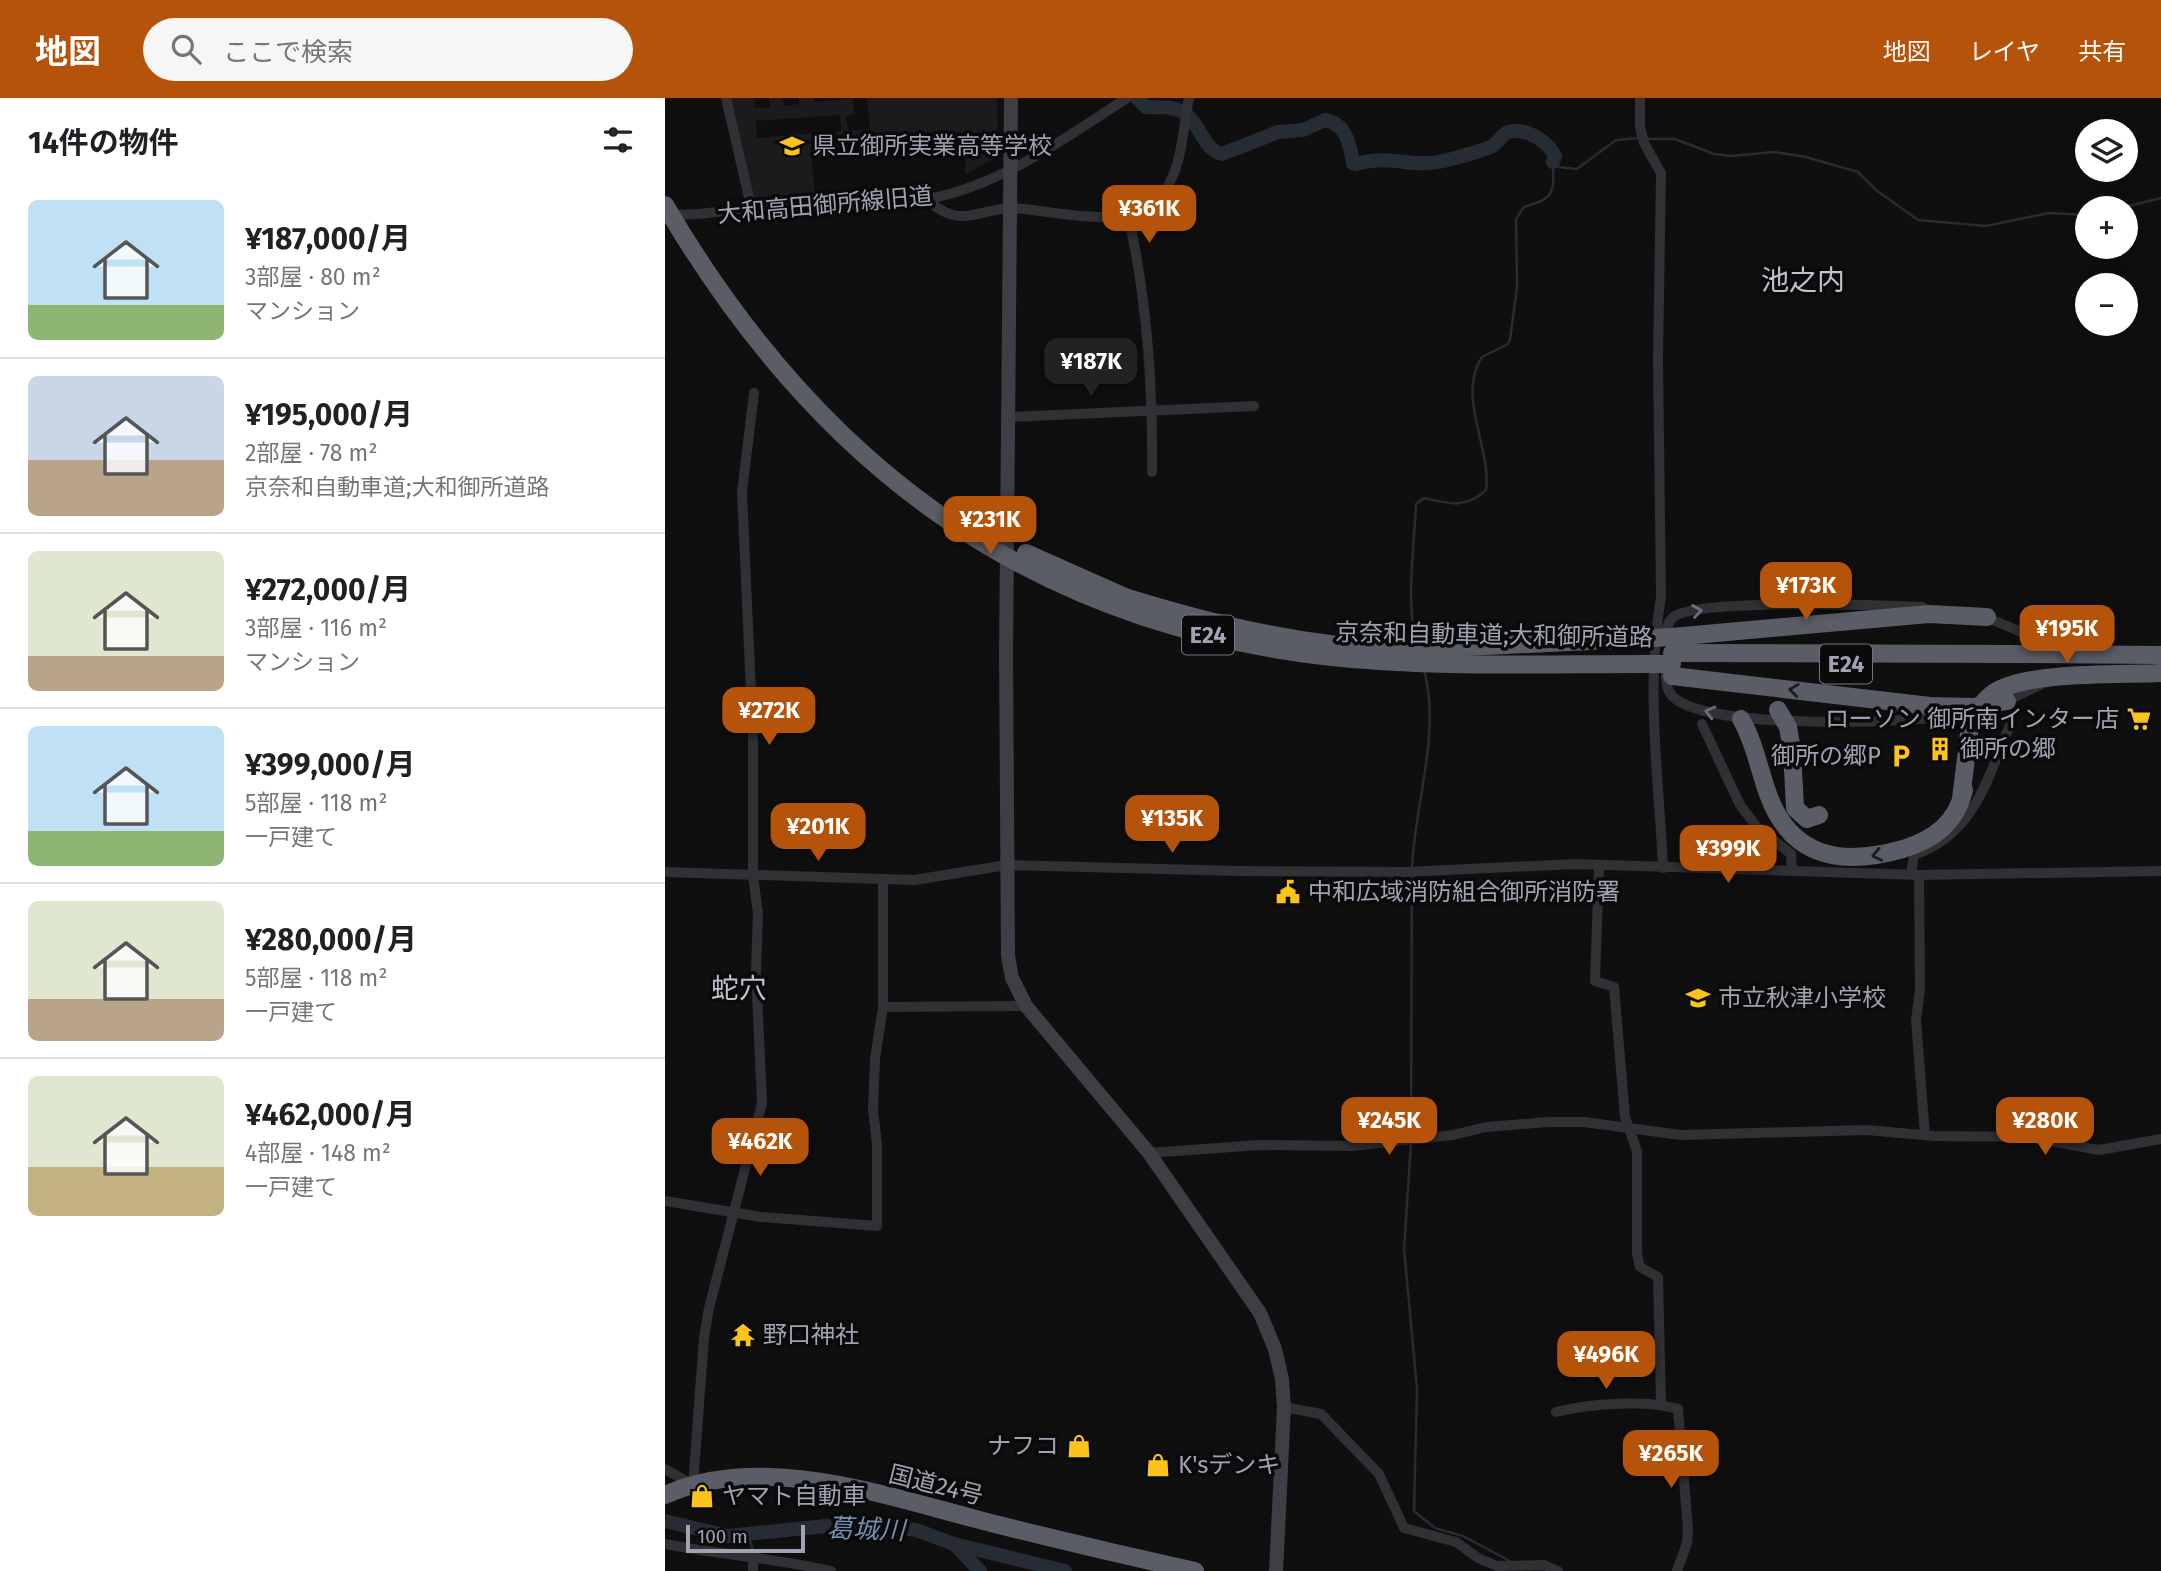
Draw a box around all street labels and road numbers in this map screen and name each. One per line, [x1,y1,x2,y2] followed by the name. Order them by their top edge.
[716,182,934,228] street label: 大和高田御所線旧道
[1182,615,1234,654] road number: E24
[1335,618,1653,652] street label: 京奈和自動車道;大和御所道路
[1820,644,1872,684] road number: E24
[886,1460,986,1510] street label: 国道24号

